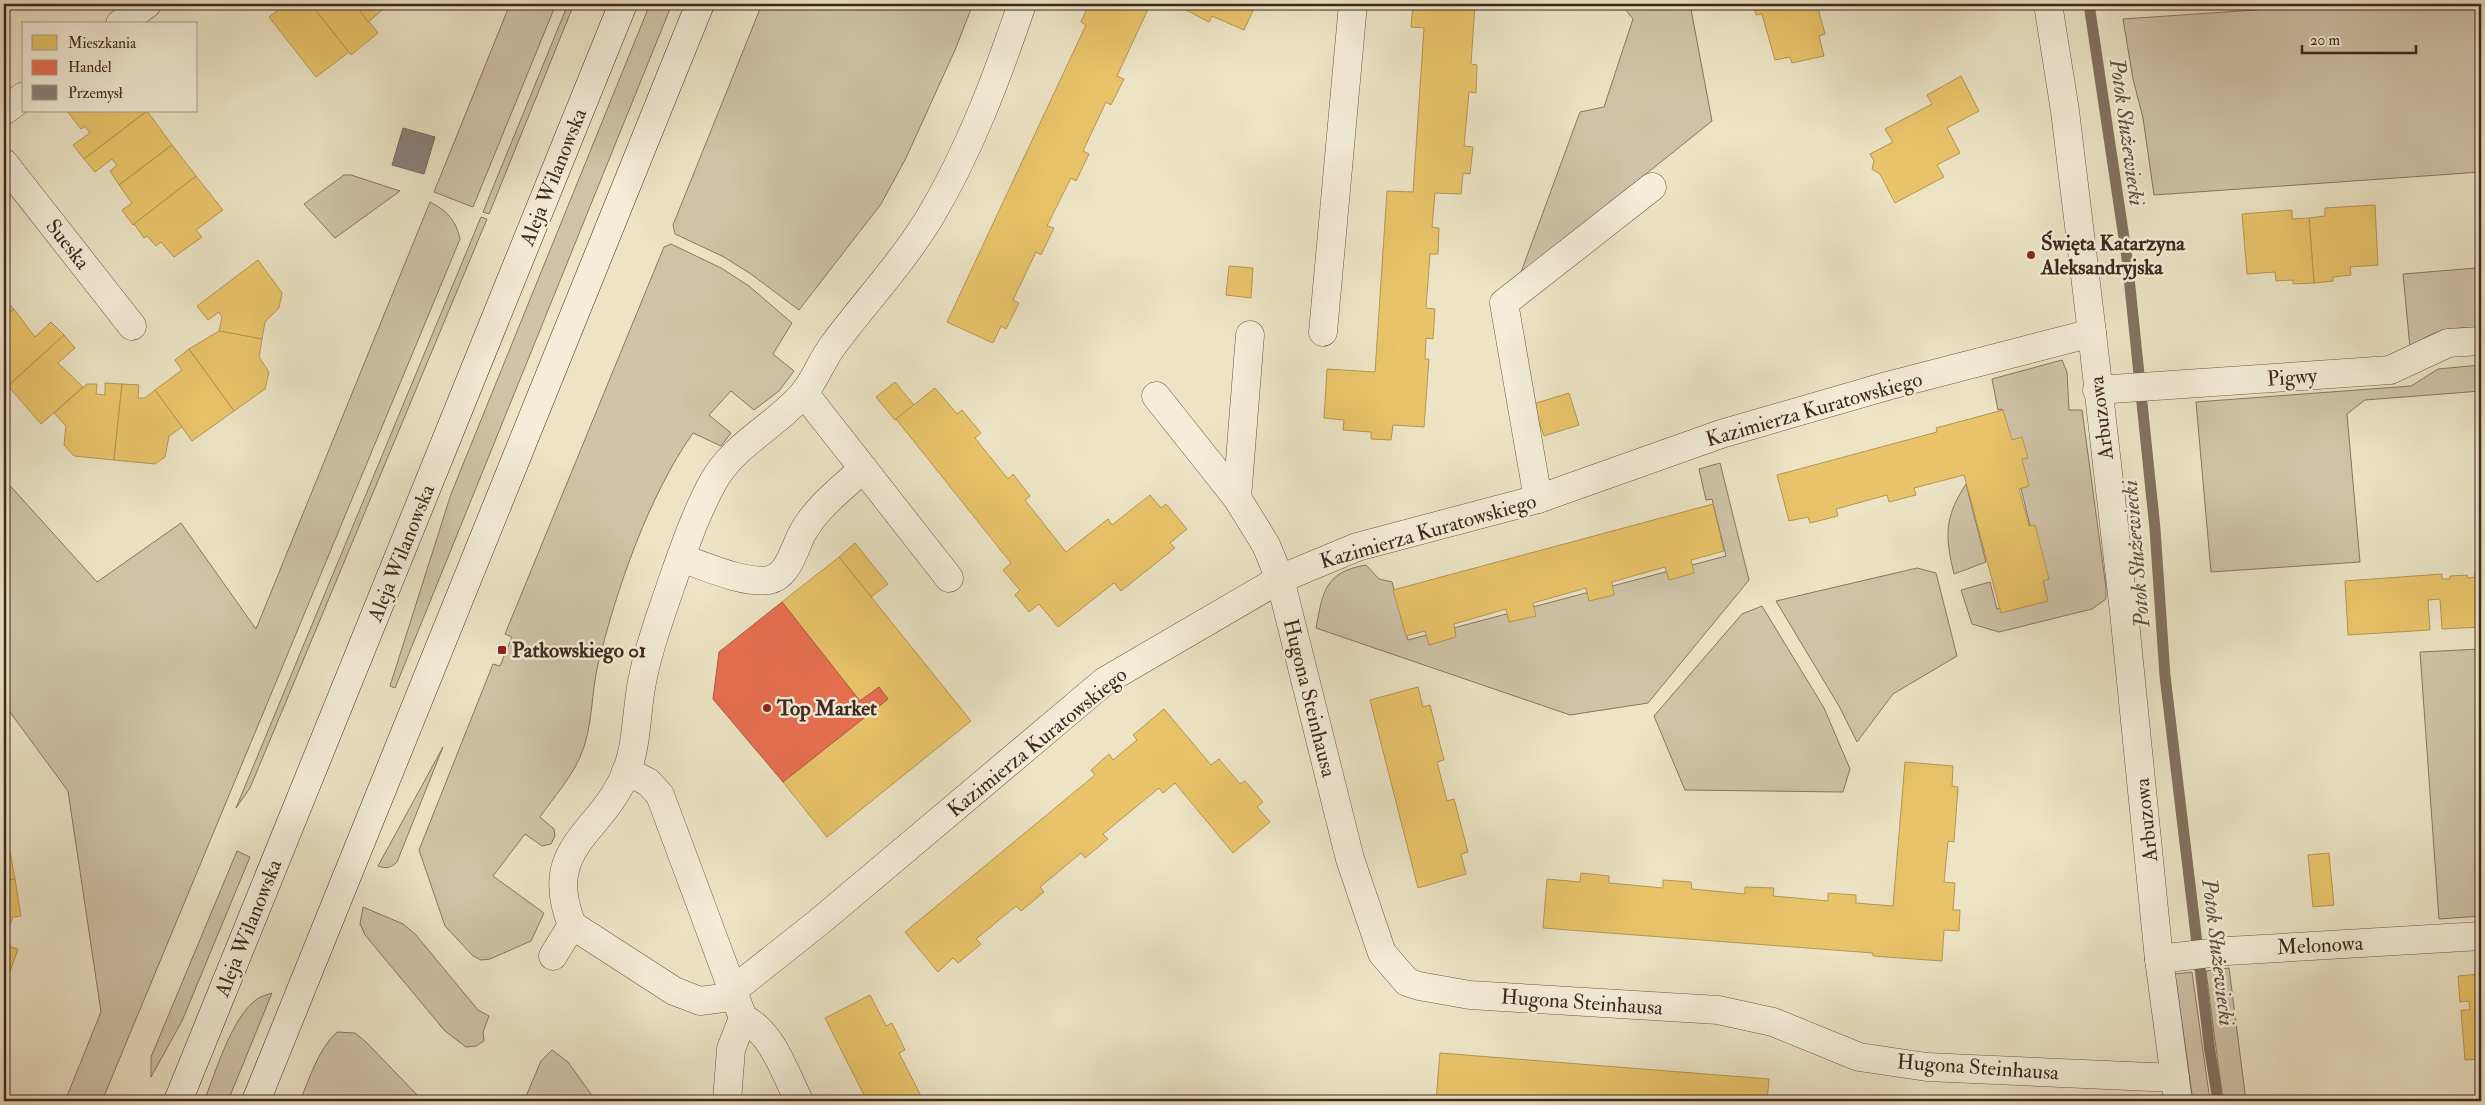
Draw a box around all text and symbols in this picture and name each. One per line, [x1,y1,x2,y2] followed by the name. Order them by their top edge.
[22,22,198,112] legend
[2302,22,2416,54] scale bar
[2310,31,2340,50] text: 20 m
[68,34,137,53] text: Mieszkania
[2103,56,2151,207] water label: Potok Służewiecki
[68,58,112,77] text: Handel
[68,84,123,103] text: Przemysł
[513,104,593,251] street label: Aleja Wilanowska
[39,214,96,275] street label: Sueska
[2040,230,2186,281] place label: Święta Katarzyna Aleksandryjska
[2025,249,2037,261] marker: Święta Katarzyna Aleksandryjska
[2266,362,2319,393] street label: Pigwy
[1703,366,1926,453] street label: Kazimierza Kuratowskiego
[2083,374,2120,462] street label: Arbuzowa
[2116,479,2156,630] water label: Potok Służewiecki
[361,480,441,627] street label: Aleja Wilanowska
[1317,488,1540,575] street label: Kazimierza Kuratowskiego
[1277,616,1342,780] street label: Hugona Steinhausa
[512,637,646,664] place label: Patkowskiego 01
[496,644,508,656] marker: Patkowskiego 01
[942,661,1133,823] street label: Kazimierza Kuratowskiego
[776,695,877,722] place label: Top Market
[761,702,773,714] marker: Top Market
[2129,776,2164,864] street label: Arbuzowa
[208,855,288,1002] street label: Aleja Wilanowska
[2195,876,2241,1027] water label: Potok Służewiecki
[2276,930,2364,961] street label: Melonowa
[1500,983,1664,1022] street label: Hugona Steinhausa
[1896,1048,2060,1087] street label: Hugona Steinhausa

